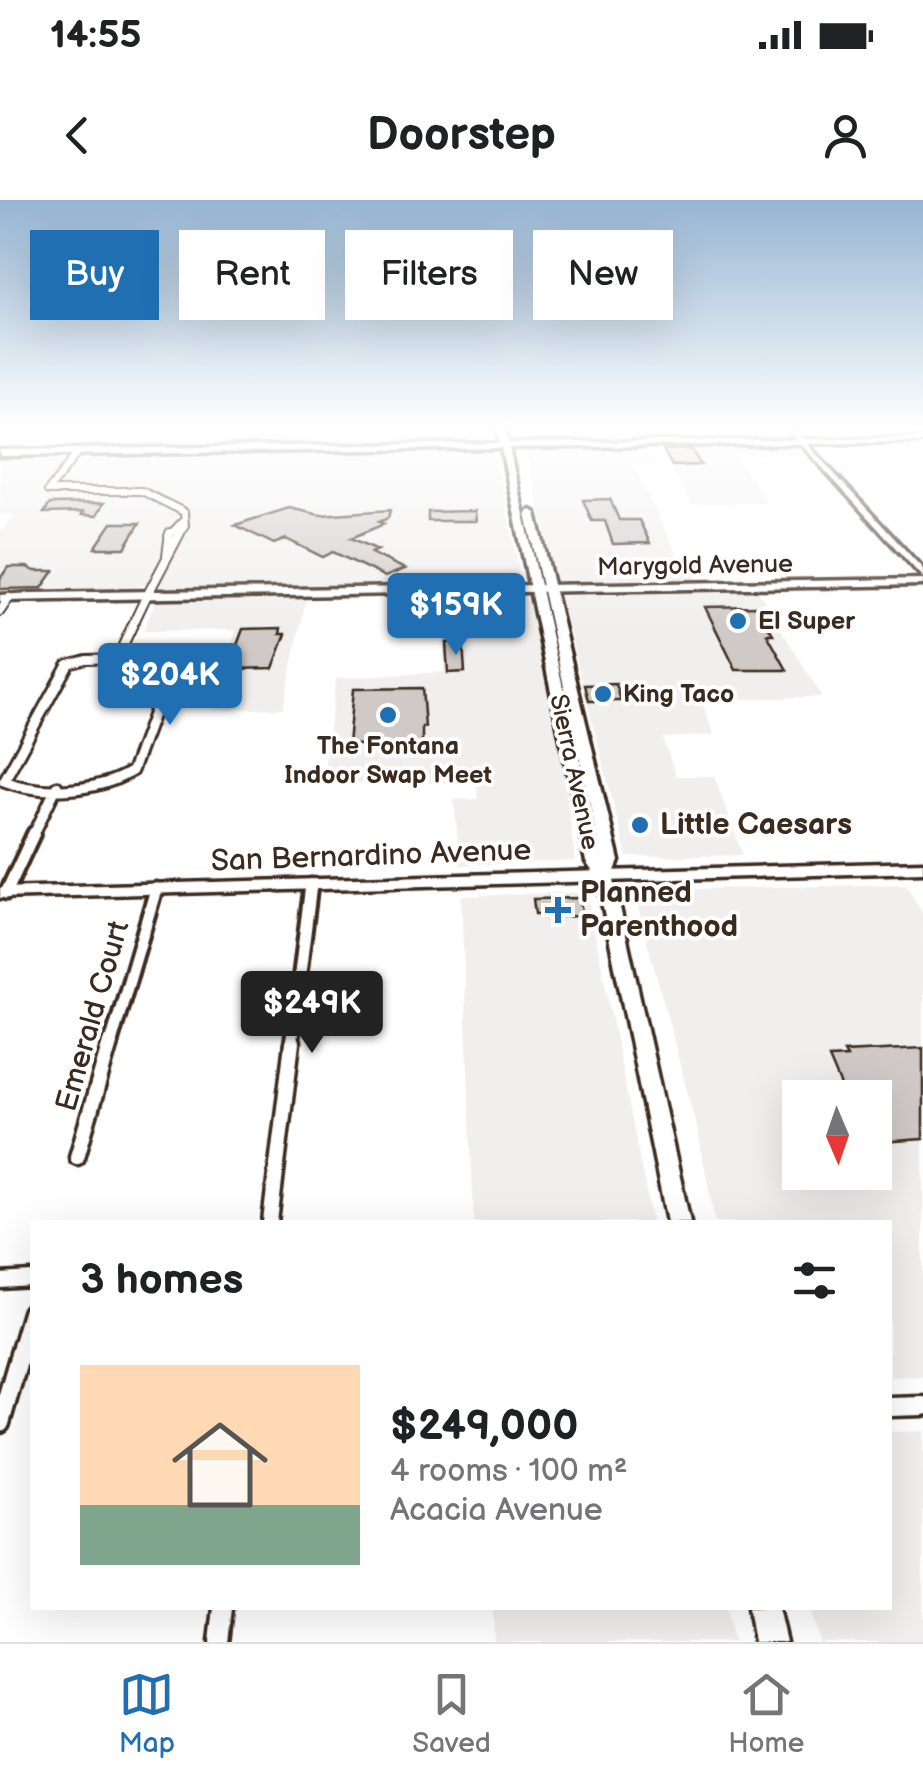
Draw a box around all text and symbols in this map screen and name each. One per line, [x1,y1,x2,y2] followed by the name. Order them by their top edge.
[50,13,141,58] text: 14:55
[50,108,105,163] icon: back
[367,108,556,163] text: Doorstep
[818,108,873,163] icon: person
[30,230,159,320] chip: Buy
[179,230,325,320] chip: Rent
[345,230,513,320] chip: Filters
[533,230,673,320] chip: New
[597,549,793,583] street label: Marygold Avenue
[386,573,526,658] pin: $159K
[409,586,503,625] text: $159K
[758,606,856,637] place label: El Super
[727,610,749,632] marker: El Super
[100,643,240,728] pin: $204K
[120,656,220,695] text: $204K
[623,679,734,710] place label: King Taco
[592,683,614,705] marker: King Taco
[542,691,606,853] street label: Sierra Avenue
[377,704,399,726] marker: The Fontana Indoor Swap Meet
[284,731,492,791] place label: The Fontana Indoor Swap Meet
[660,807,852,843] place label: Little Caesars
[629,814,651,836] marker: Little Caesars
[210,832,532,880] street label: San Bernardino Avenue
[580,875,738,945] place label: Planned Parenthood
[545,897,571,923] marker: Planned Parenthood
[49,917,137,1115] street label: Emerald Court
[242,971,382,1056] pin: $249K
[263,984,361,1023] text: $249K
[782,1080,892,1190] north arrow
[782,1080,892,1190] map controls
[787,1253,842,1308] icon: filters
[80,1255,243,1306] text: 3 homes
[390,1401,578,1452] text: $249,000
[160,1405,280,1525] icon: home
[390,1452,628,1491] text: 4 rooms · 100 m²
[390,1491,603,1530] text: Acacia Avenue
[119,1667,175,1760] tab: Map
[412,1667,491,1760] tab: Saved
[728,1667,804,1760] tab: Home

